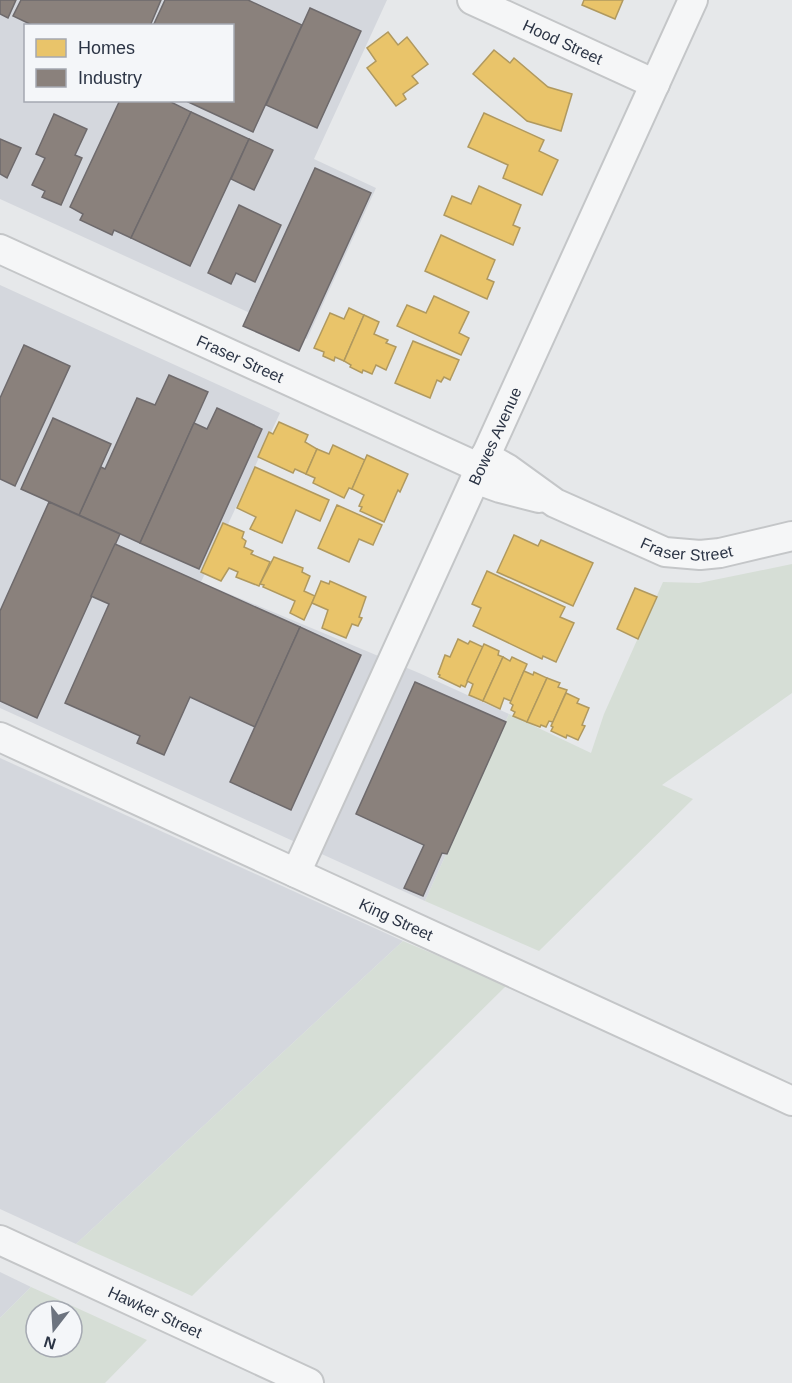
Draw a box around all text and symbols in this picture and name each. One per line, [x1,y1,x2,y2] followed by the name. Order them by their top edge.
[520,17,606,68] street label: Hood Street
[24,24,234,102] legend
[78,38,135,58] text: Homes
[78,68,142,88] text: Industry
[194,332,286,386] street label: Fraser Street
[466,385,525,488] street label: Bowes Avenue
[638,534,735,564] street label: Fraser Street
[356,895,436,944] street label: King Street
[105,1283,205,1342] street label: Hawker Street
[24,1299,84,1359] north arrow
[42,1333,58,1353] text: N

